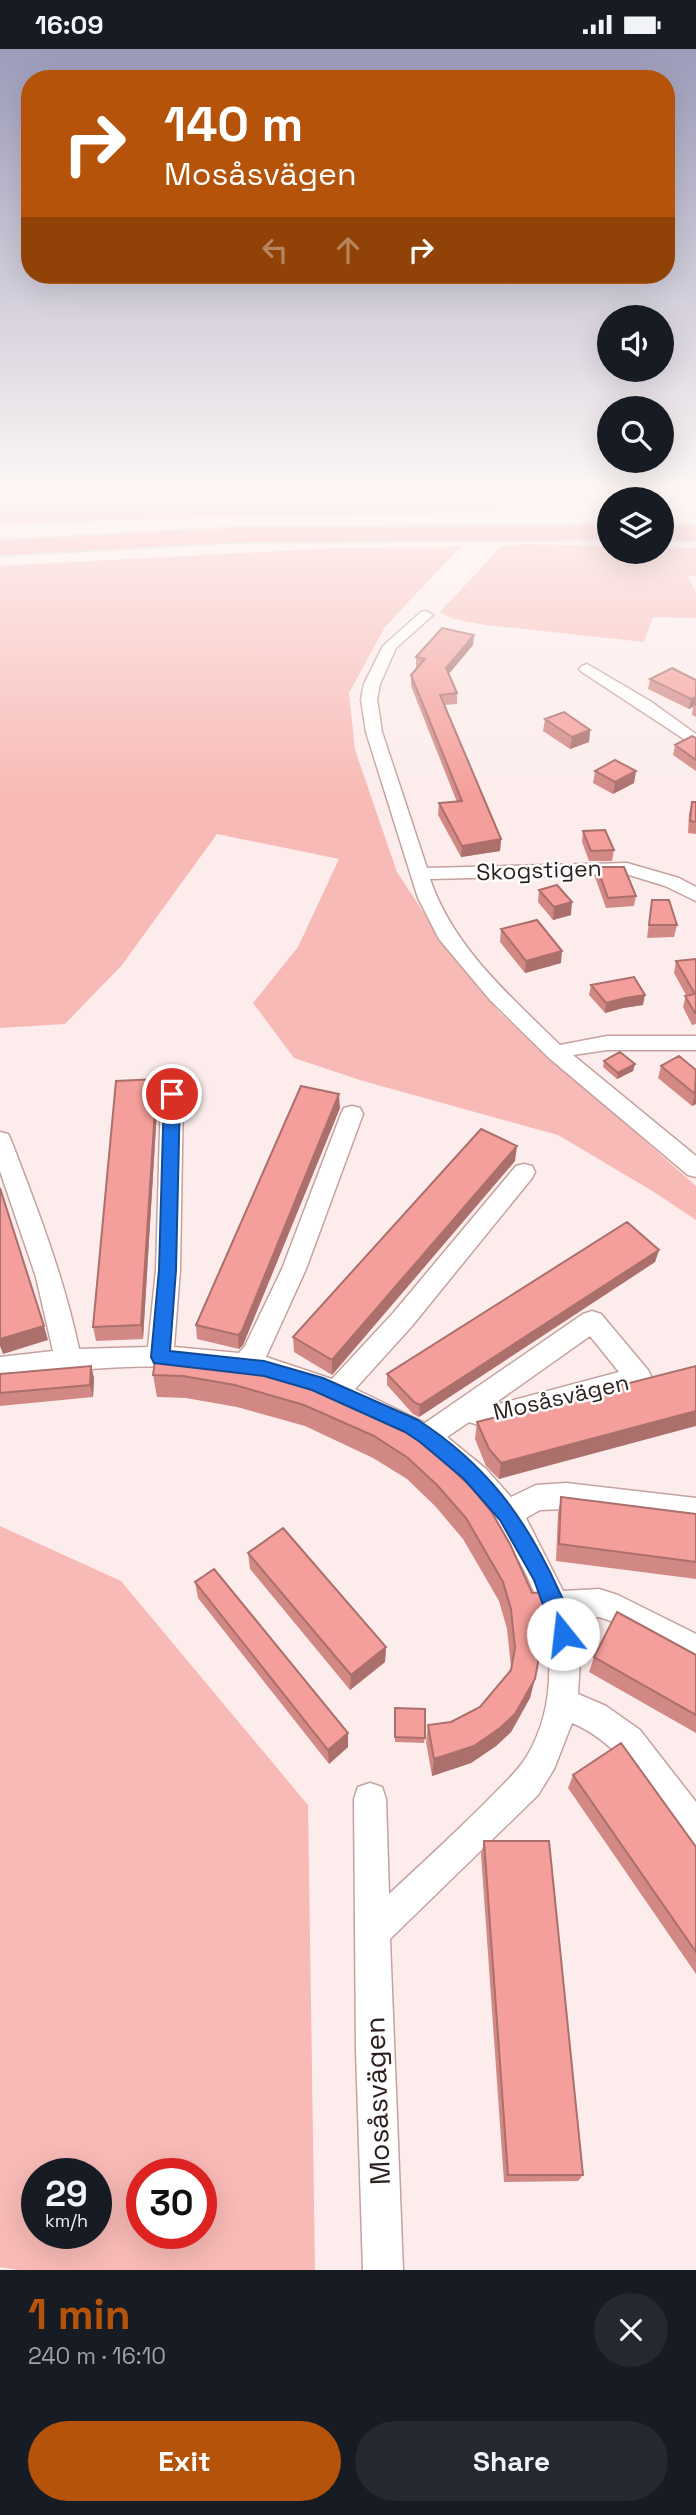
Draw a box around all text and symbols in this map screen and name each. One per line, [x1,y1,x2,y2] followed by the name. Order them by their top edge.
[35,8,103,42] text: 16:09
[164,93,303,155] text: 140 m
[49,98,140,189] icon: right
[164,154,357,194] text: Mosåsvägen
[256,231,294,269] icon: left
[329,231,367,269] icon: ahead
[402,231,440,269] icon: right
[597,305,674,564] map controls
[597,305,674,382] button: sound
[597,396,674,473] button: search
[597,487,674,564] button: layers
[476,853,602,887] street label: Skogstigen
[142,1064,202,1124] pin
[153,1075,191,1113] icon: arrive
[490,1367,632,1427] street label: Mosåsvägen
[526,1597,600,1671] position arrow
[356,2016,398,2186] street label: Mosåsvägen
[126,2158,217,2249] speed limit sign: 30
[45,2172,88,2216] text: 29
[45,2209,88,2232] text: km/h
[28,2288,131,2341] text: 1 min
[594,2293,668,2367] button: close
[28,2341,166,2371] text: 240 m · 16:10
[28,2421,341,2501] button: Exit
[355,2421,668,2501] button: Share

